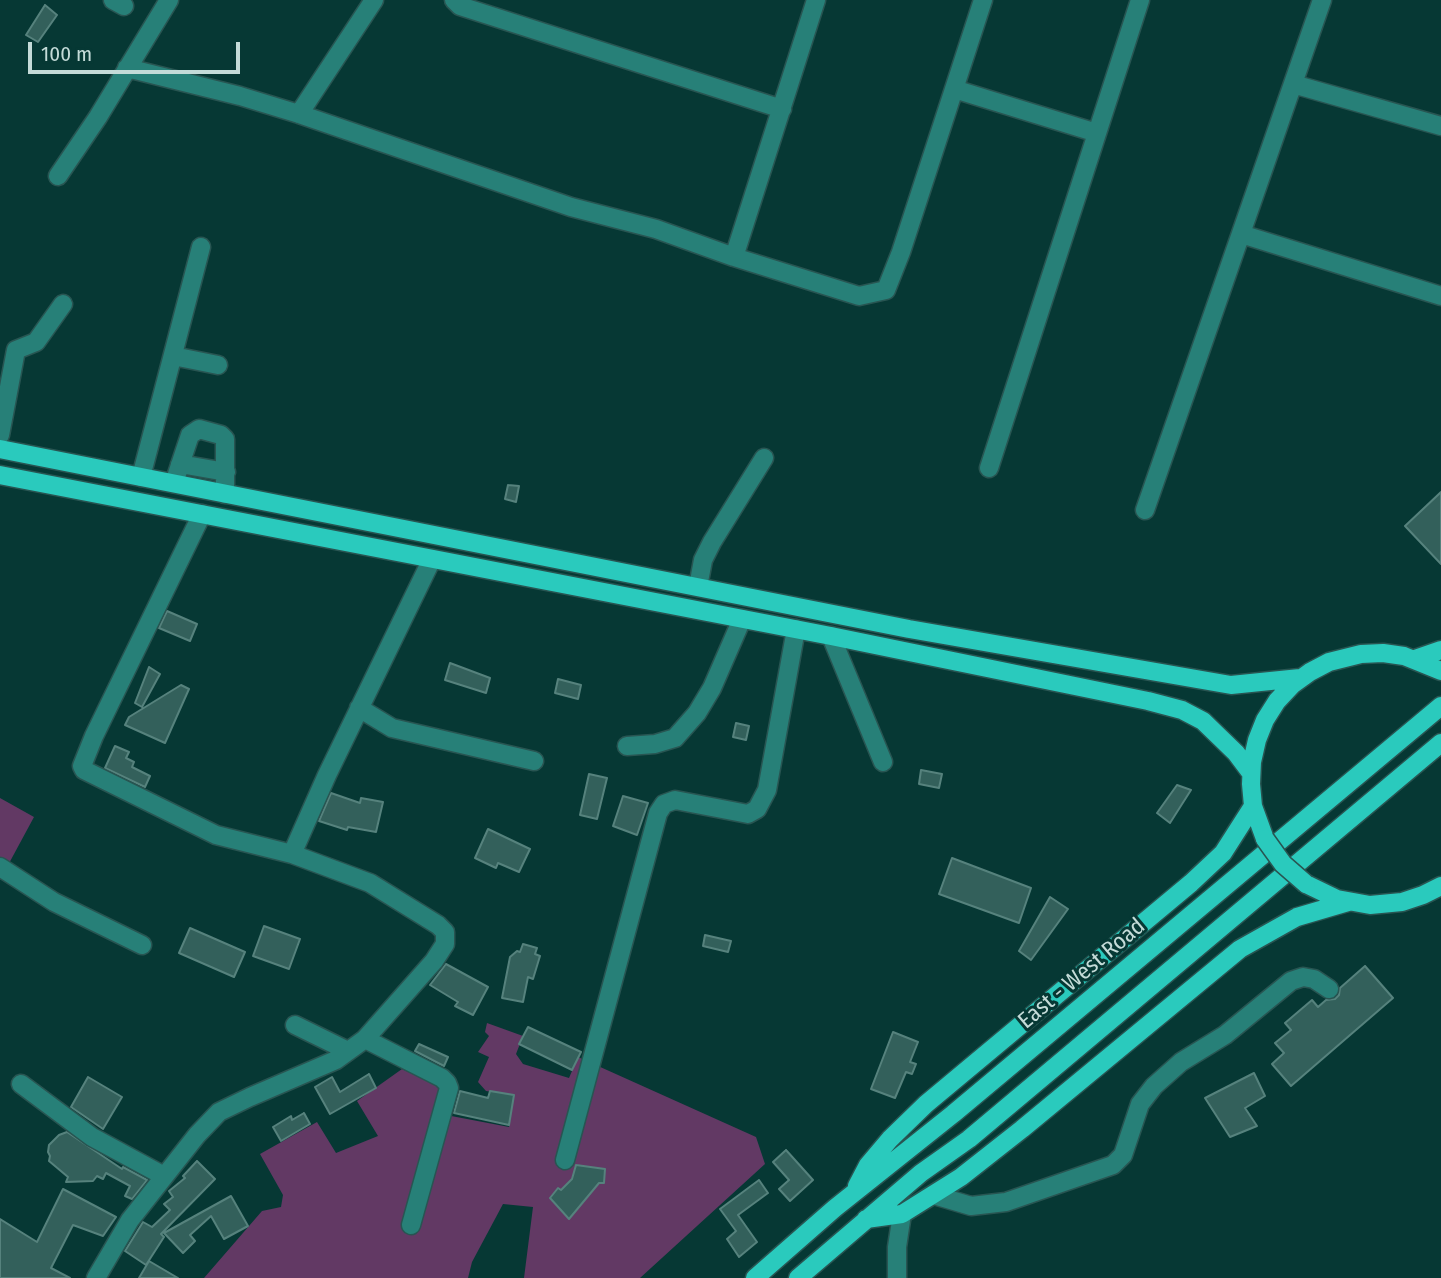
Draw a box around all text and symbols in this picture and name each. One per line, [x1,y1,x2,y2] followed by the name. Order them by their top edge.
[32,28,243,72] scale bar
[41,41,92,67] text: 100 m
[1013,913,1151,1035] street label: East - West Road

